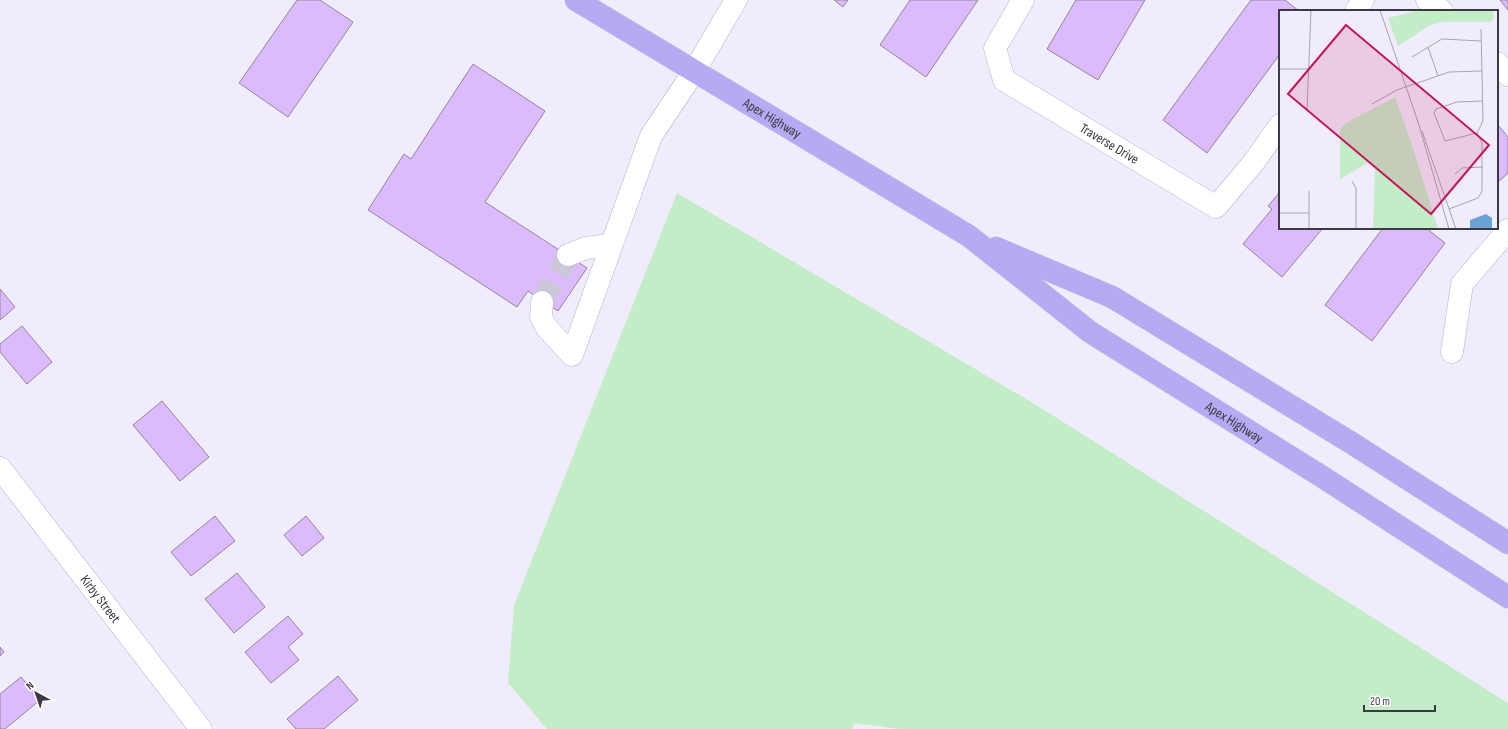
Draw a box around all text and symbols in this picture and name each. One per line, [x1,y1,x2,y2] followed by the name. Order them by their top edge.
[1279,10,1498,229] inset map
[739,93,805,142] street label: Apex Highway
[1077,119,1142,168] street label: Traverse Drive
[1202,397,1267,447] street label: Apex Highway
[77,571,124,626] street label: Kirby Street
[16,673,56,713] north arrow
[23,679,36,693] text: N
[1364,687,1435,713] scale bar
[1370,694,1390,709] text: 20 m

